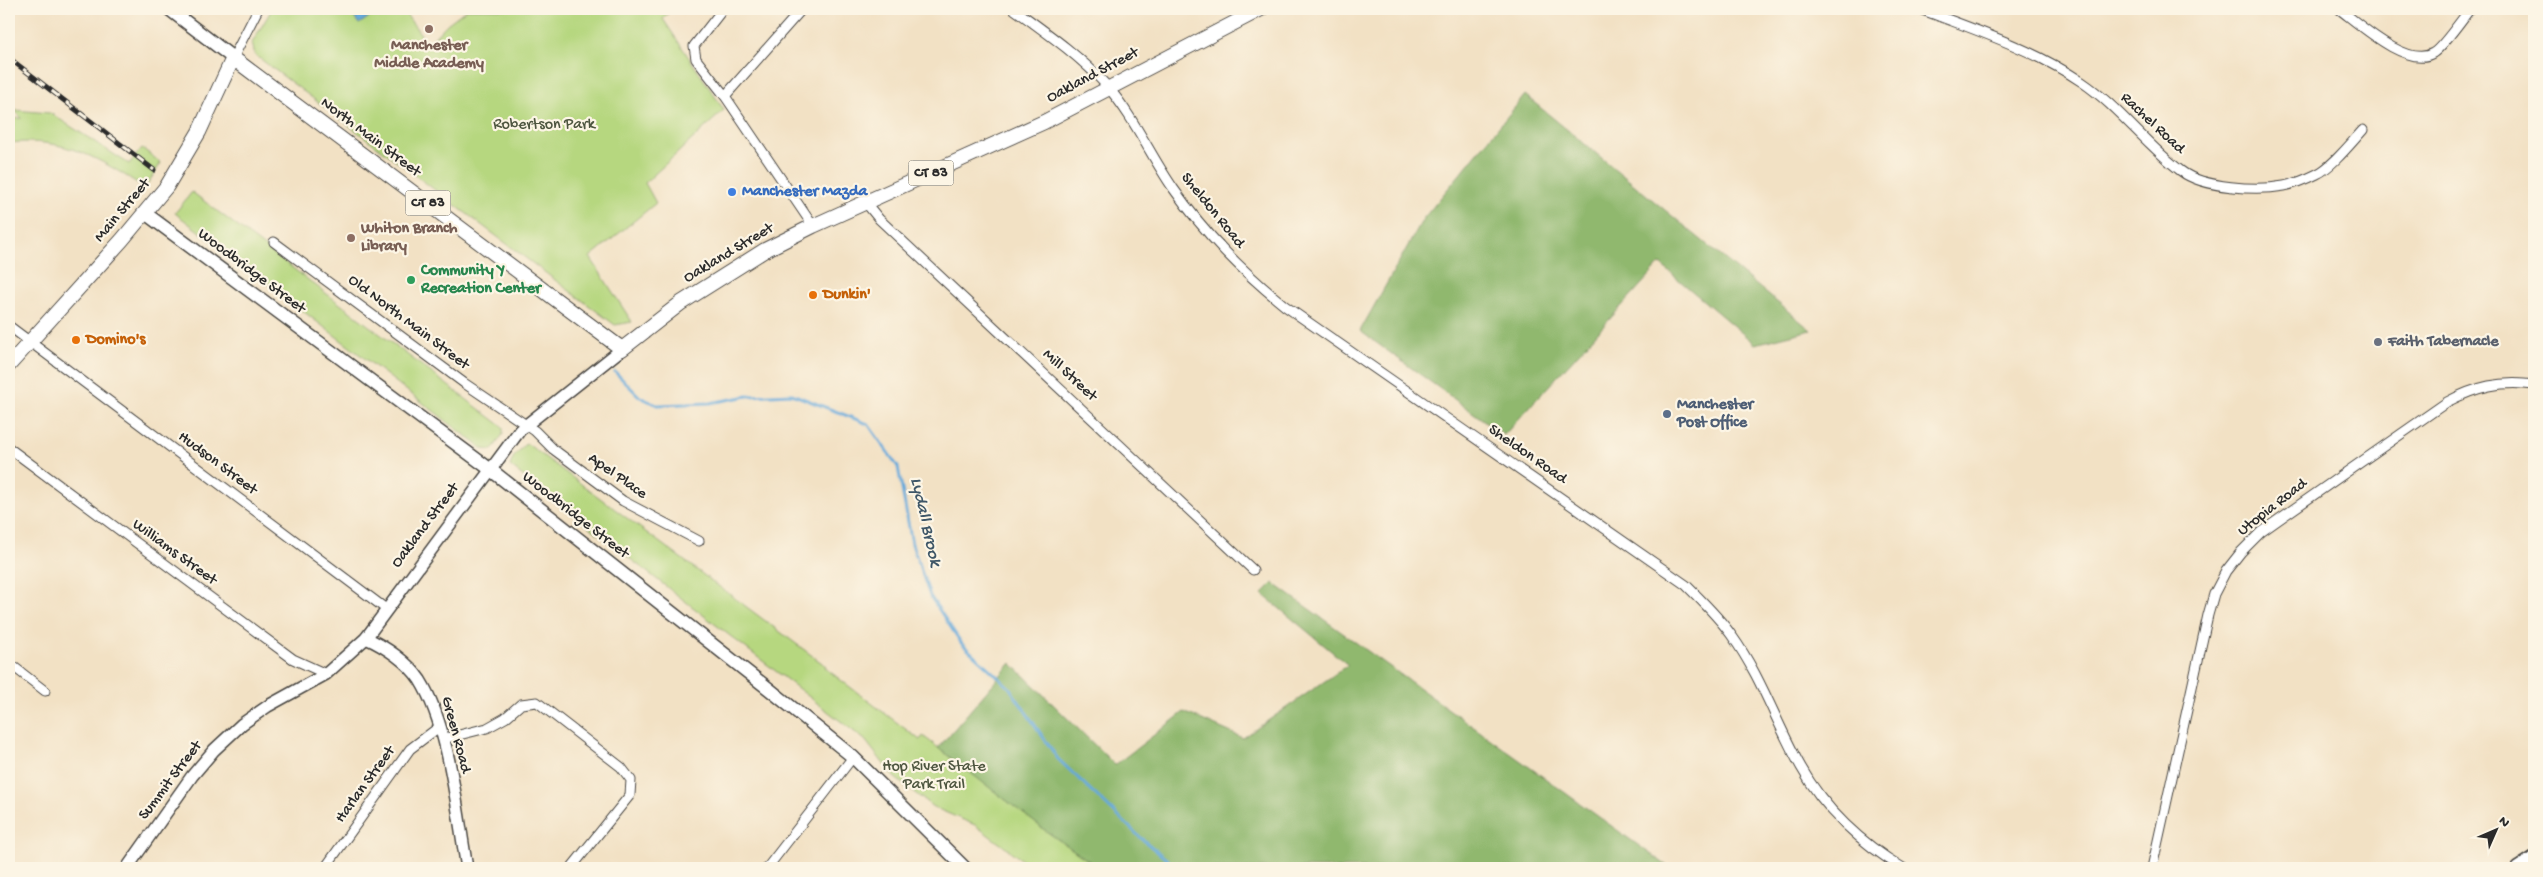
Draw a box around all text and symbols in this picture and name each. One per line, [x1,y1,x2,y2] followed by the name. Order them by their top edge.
[423,23,435,35] marker: Manchester Middle Academy
[374,37,484,74] place label: Manchester Middle Academy
[1044,43,1144,108] street label: Oakland Street
[2116,89,2190,160] street label: Rachel Road
[316,94,425,183] street label: North Main Street
[493,116,597,135] park label: Robertson Park
[908,160,954,186] road number: CT 83
[1176,169,1249,254] street label: Sheldon Road
[91,174,156,247] street label: Main Street
[742,183,868,202] place label: Manchester Mazda
[726,186,738,198] marker: Manchester Mazda
[406,190,450,216] road number: CT 83
[681,219,779,288] street label: Oakland Street
[360,220,458,257] place label: Whiton Branch Library
[193,225,310,320] street label: Woodbridge Street
[345,232,357,244] marker: Whiton Branch Library
[420,262,543,299] place label: Community Y Recreation Center
[344,271,474,376] street label: Old North Main Street
[405,274,417,286] marker: Community Y Recreation Center
[821,286,871,305] place label: Dunkin'
[807,289,819,301] marker: Dunkin'
[84,331,147,350] place label: Domino's
[2387,333,2499,352] place label: Faith Tabernacle
[70,334,82,346] marker: Domino's
[2372,336,2384,348] marker: Faith Tabernacle
[1038,346,1101,407] street label: Mill Street
[1676,396,1756,433] place label: Manchester Post Office
[1661,408,1673,420] marker: Manchester Post Office
[1484,421,1571,490] street label: Sheldon Road
[174,428,262,501] street label: Hudson Street
[584,450,651,505] street label: Apel Place
[518,468,633,565] street label: Woodbridge Street
[2234,474,2313,541] street label: Utopia Road
[905,476,946,570] water label: Lydall Brook
[388,479,465,572] street label: Oakland Street
[128,516,221,591] street label: Williams Street
[436,695,475,777] street label: Green Road
[135,737,208,824] street label: Summit Street
[332,742,401,827] street label: Harlan Street
[882,758,986,795] park label: Hop River State Park Trail
[2470,804,2520,854] north arrow
[2494,813,2513,832] text: N

